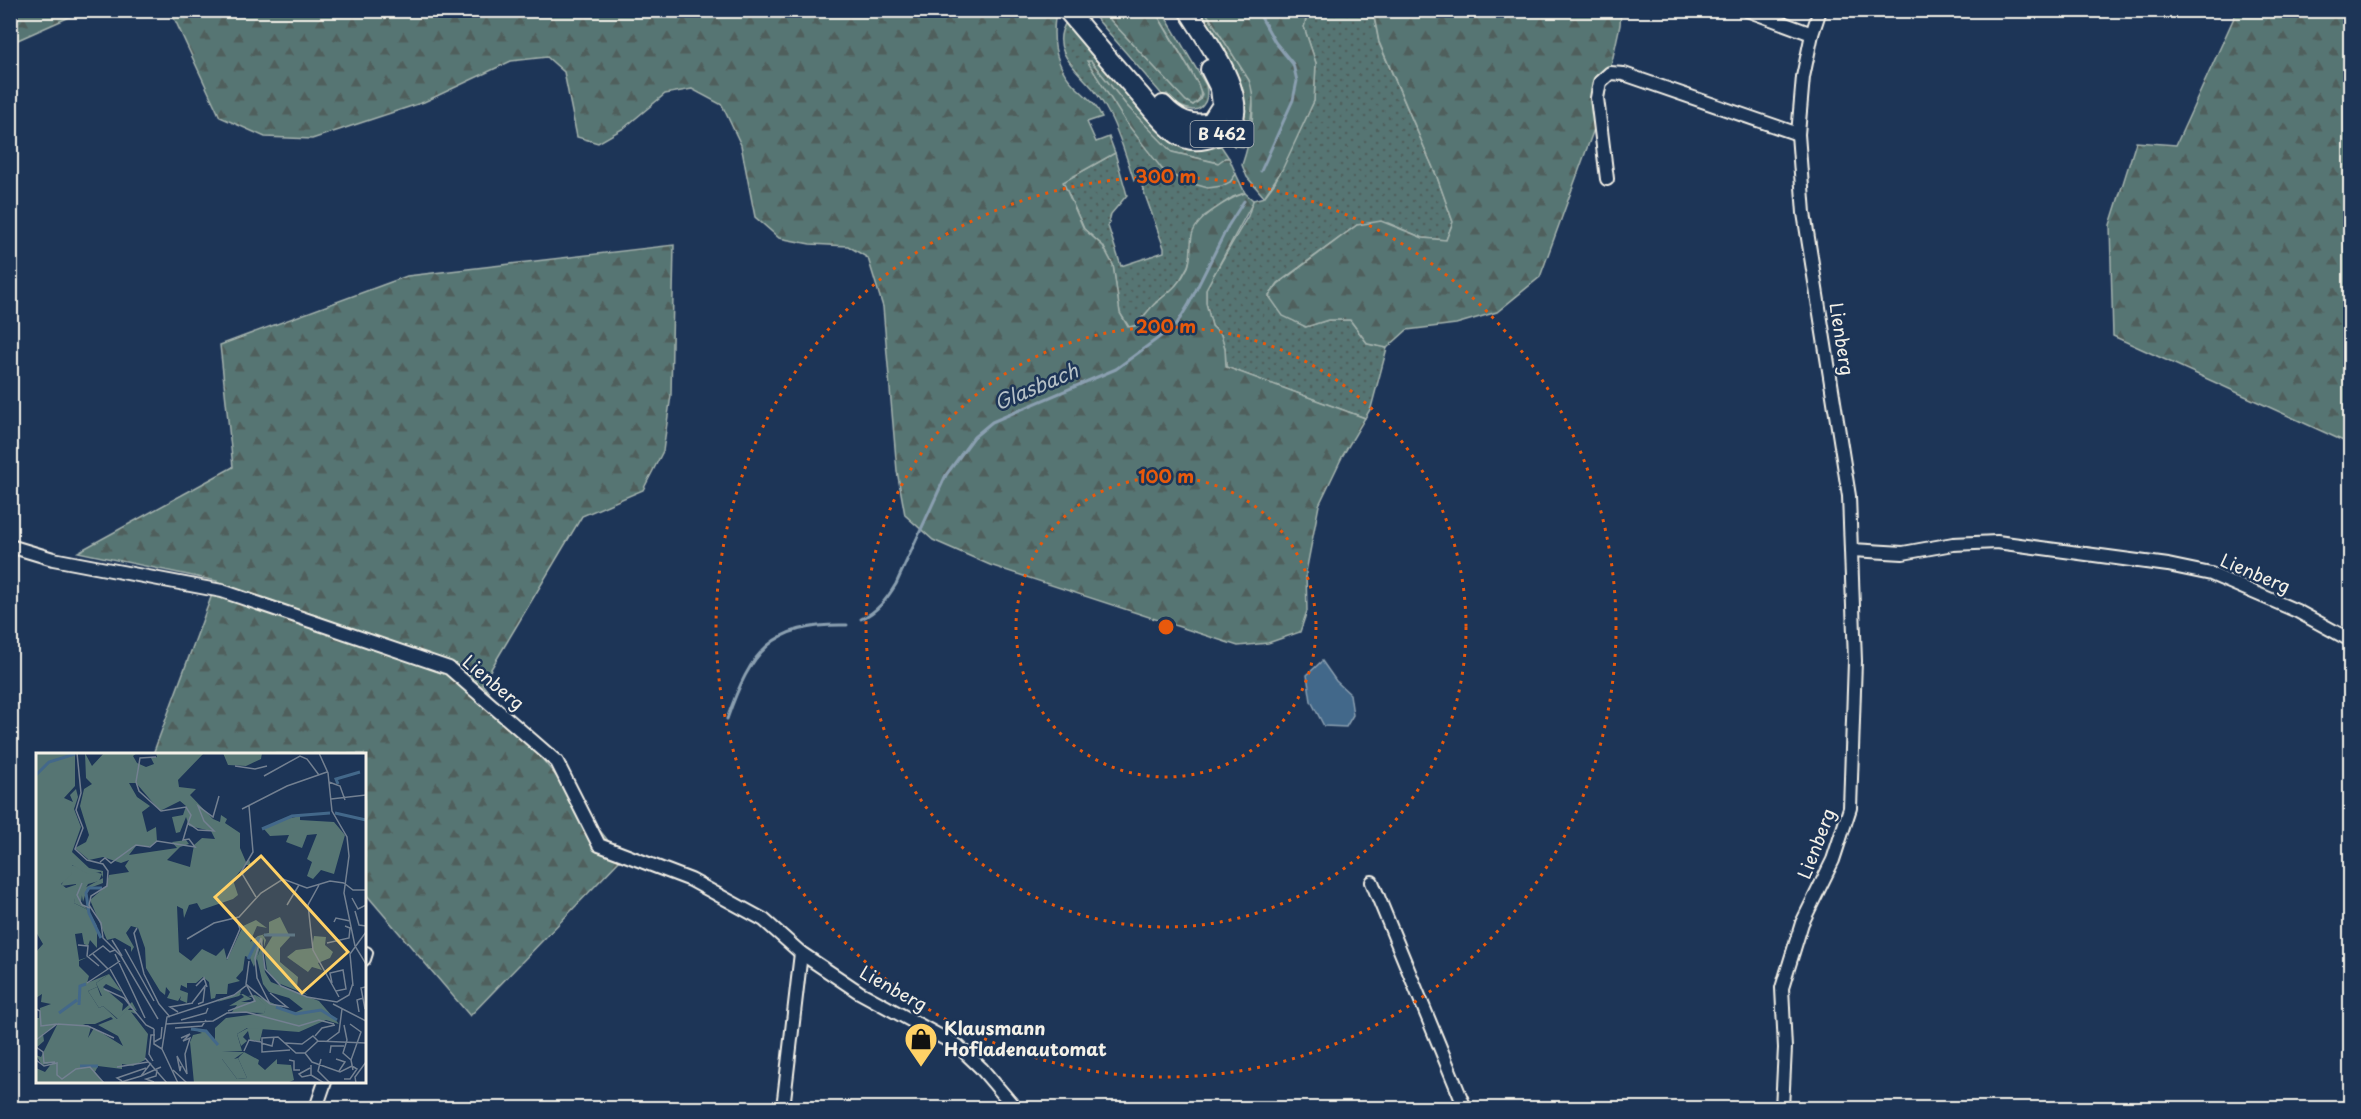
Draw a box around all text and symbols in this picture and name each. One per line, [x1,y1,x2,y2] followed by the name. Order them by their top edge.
[1190,121,1254,147] road number: B 462
[1136,162,1196,189] text: 300 m
[1823,300,1862,377] street label: Lienberg
[1136,312,1196,339] text: 200 m
[989,355,1083,417] water label: Glasbach
[1138,462,1194,489] text: 100 m
[2216,546,2295,599] street label: Lienberg
[1156,617,1176,637] centre of rings
[457,648,531,716] street label: Lienberg
[36,753,366,1083] inset map
[1790,804,1841,883] street label: Lienberg
[855,958,932,1017] street label: Lienberg
[944,1014,1107,1062] place label: Klausmann Hofladenautomat
[903,1021,939,1068] shop icon: Klausmann Hofladenautomat

